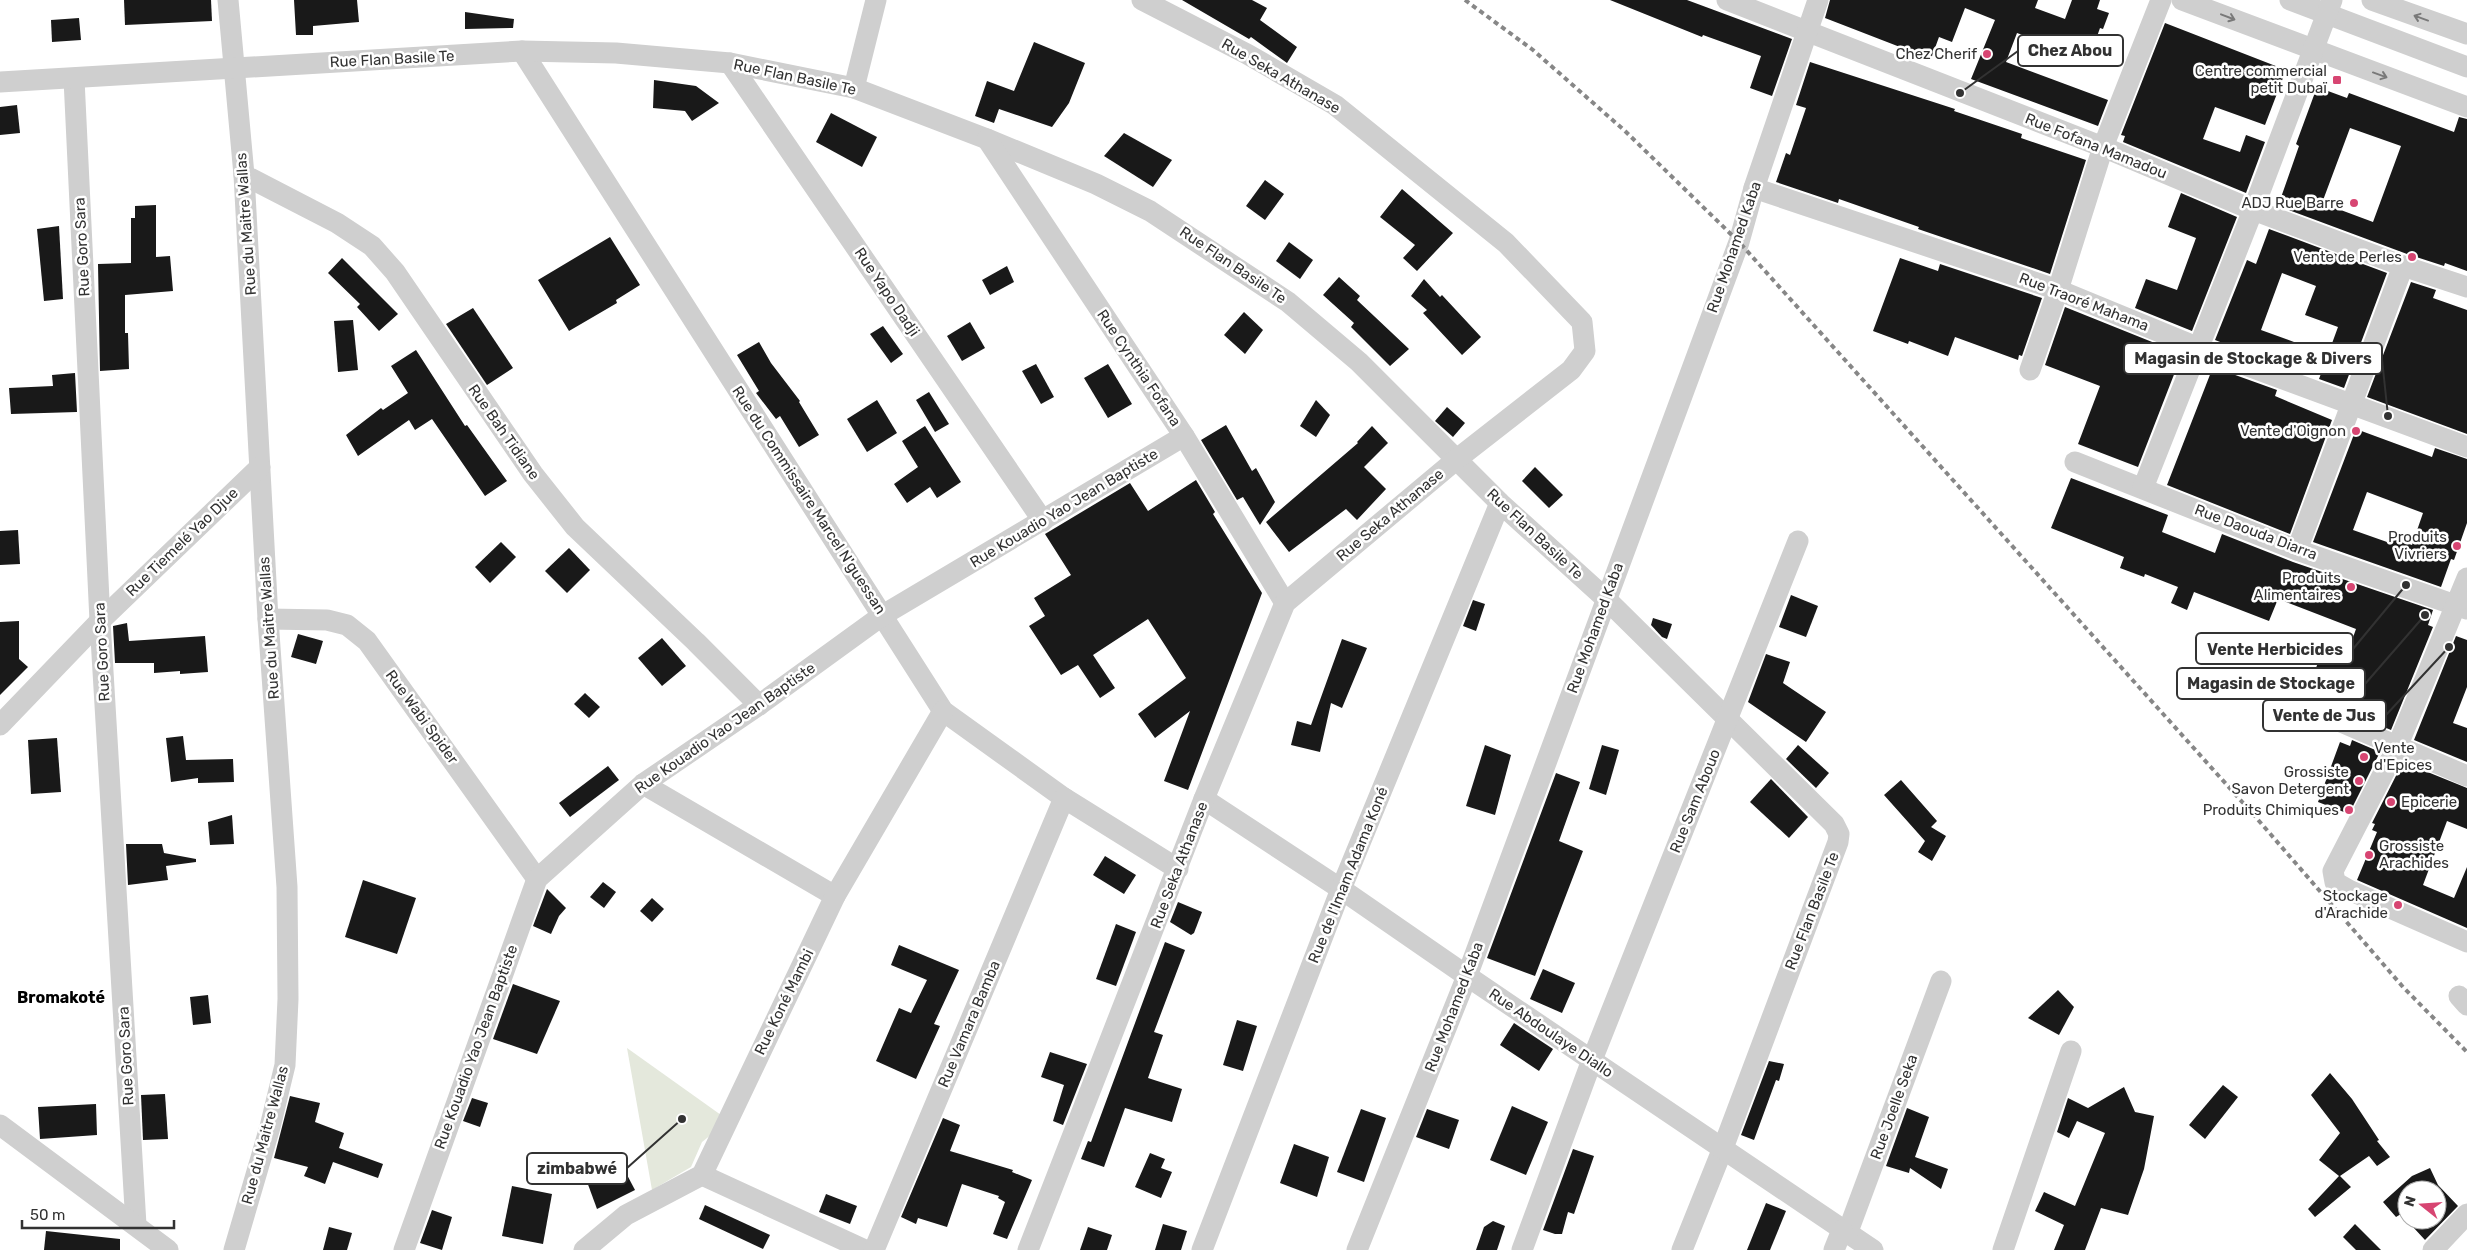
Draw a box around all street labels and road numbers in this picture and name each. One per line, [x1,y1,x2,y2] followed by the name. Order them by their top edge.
[1218,35,1344,117] street label: Rue Seka Athanase
[329,47,455,71] street label: Rue Flan Basile Te
[732,55,858,99] street label: Rue Flan Basile Te
[2022,109,2170,183] street label: Rue Fofana Mamadou
[232,152,260,296] street label: Rue du Maitre Wallas
[1703,179,1765,315] street label: Rue Mohamed Kaba
[70,197,94,297] street label: Rue Goro Sara
[1176,223,1290,307] street label: Rue Flan Basile Te
[851,244,923,340] street label: Rue Yapo Dadji
[2017,269,2151,335] street label: Rue Traoré Mahama
[1093,306,1185,430] street label: Rue Cynthia Fofana
[464,381,544,483] street label: Rue Bah Tidiane
[728,383,890,617] street label: Rue du Commissaire Marcel N'guessan
[967,445,1161,571] street label: Rue Kouadio Yao Jean Baptiste
[1333,465,1447,565] street label: Rue Seka Athanase
[122,484,242,600] street label: Rue Tiemelé Yao Djue
[1483,485,1587,583] street label: Rue Flan Basile Te
[2192,500,2320,564] street label: Rue Daouda Diarra
[255,556,283,700] street label: Rue du Maitre Wallas
[1563,560,1627,696] street label: Rue Mohamed Kaba
[90,602,114,702] street label: Rue Goro Sara
[631,659,819,797] street label: Rue Kouadio Yao Jean Baptiste
[382,666,462,768] street label: Rue Wabi Spider
[1666,746,1724,856] street label: Rue Sam Abouo
[1304,784,1392,966] street label: Rue de l'Imam Adama Koné
[1147,799,1211,931] street label: Rue Seka Athanase
[1781,849,1843,973] street label: Rue Flan Basile Te
[1421,940,1487,1074] street label: Rue Mohamed Kaba
[431,942,521,1152] street label: Rue Kouadio Yao Jean Baptiste
[751,946,817,1058] street label: Rue Koné Mambi
[934,958,1004,1090] street label: Rue Vamara Bamba
[1485,985,1617,1081] street label: Rue Abdoulaye Diallo
[114,1006,138,1106] street label: Rue Goro Sara
[1867,1052,1921,1162] street label: Rue Joelle Seka
[238,1063,292,1206] street label: Rue du Maitre Wallas

